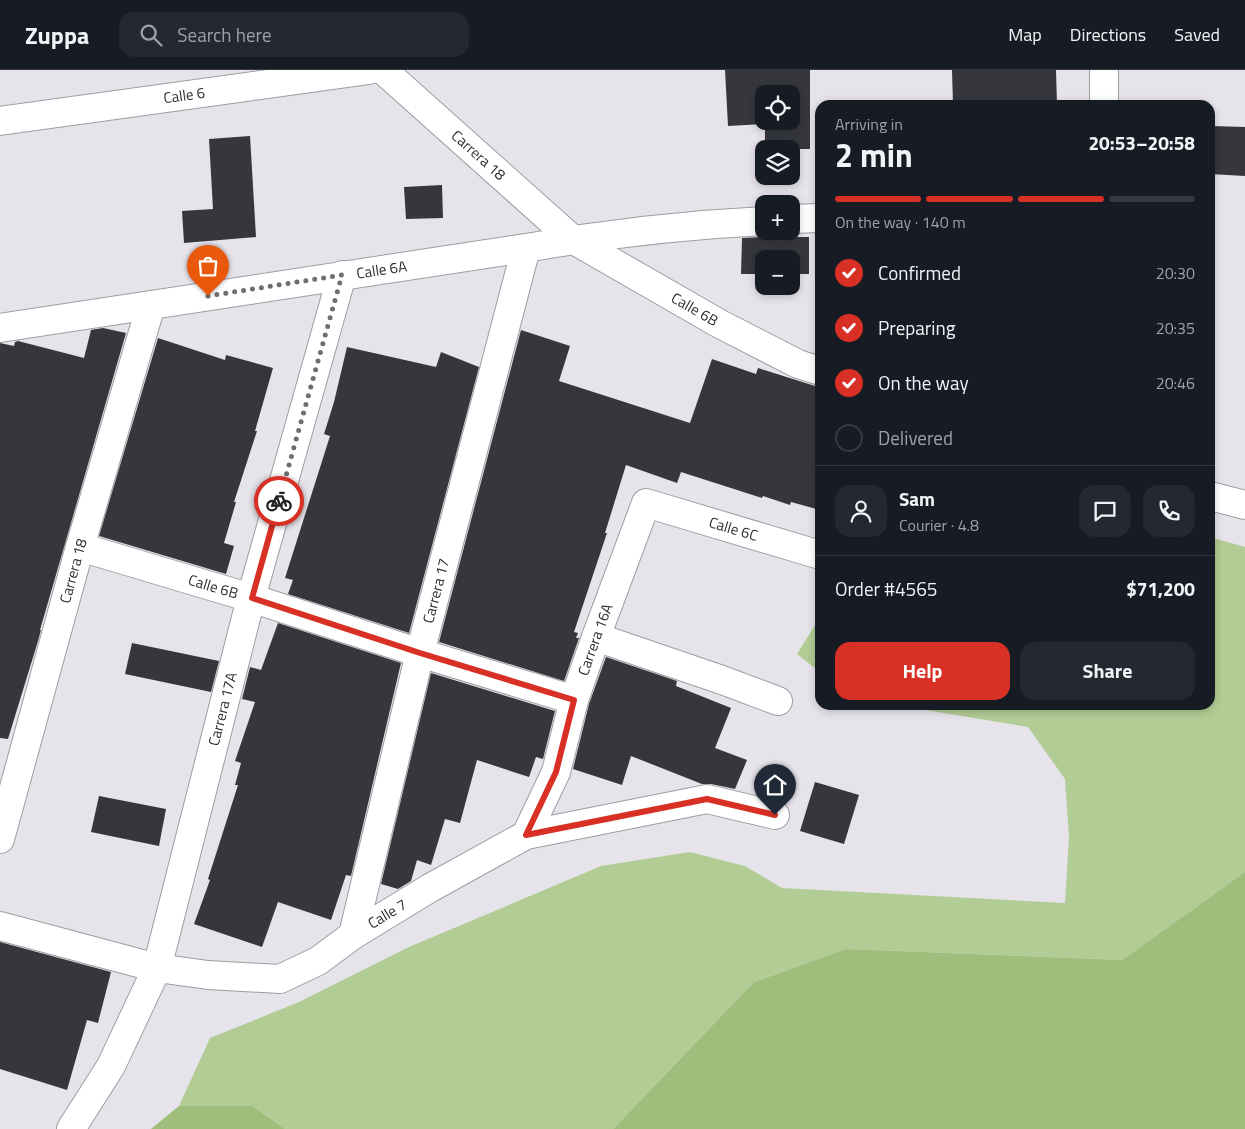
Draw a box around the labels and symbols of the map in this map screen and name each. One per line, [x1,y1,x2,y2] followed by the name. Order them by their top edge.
[162,81,207,109] street label: Calle 6
[446,124,511,186] street label: Carrera 18
[187,245,229,296] pin
[355,254,408,285] street label: Calle 6A
[667,286,723,332] street label: Calle 6B
[254,476,304,526] courier
[706,510,761,547] street label: Calle 6C
[53,536,93,606] street label: Carrera 18
[416,556,455,626] street label: Carrera 17
[186,568,241,605] street label: Calle 6B
[571,600,619,679] street label: Carrera 16A
[202,670,243,748] street label: Carrera 17A
[754,764,796,815] pin
[363,893,411,934] street label: Calle 7

